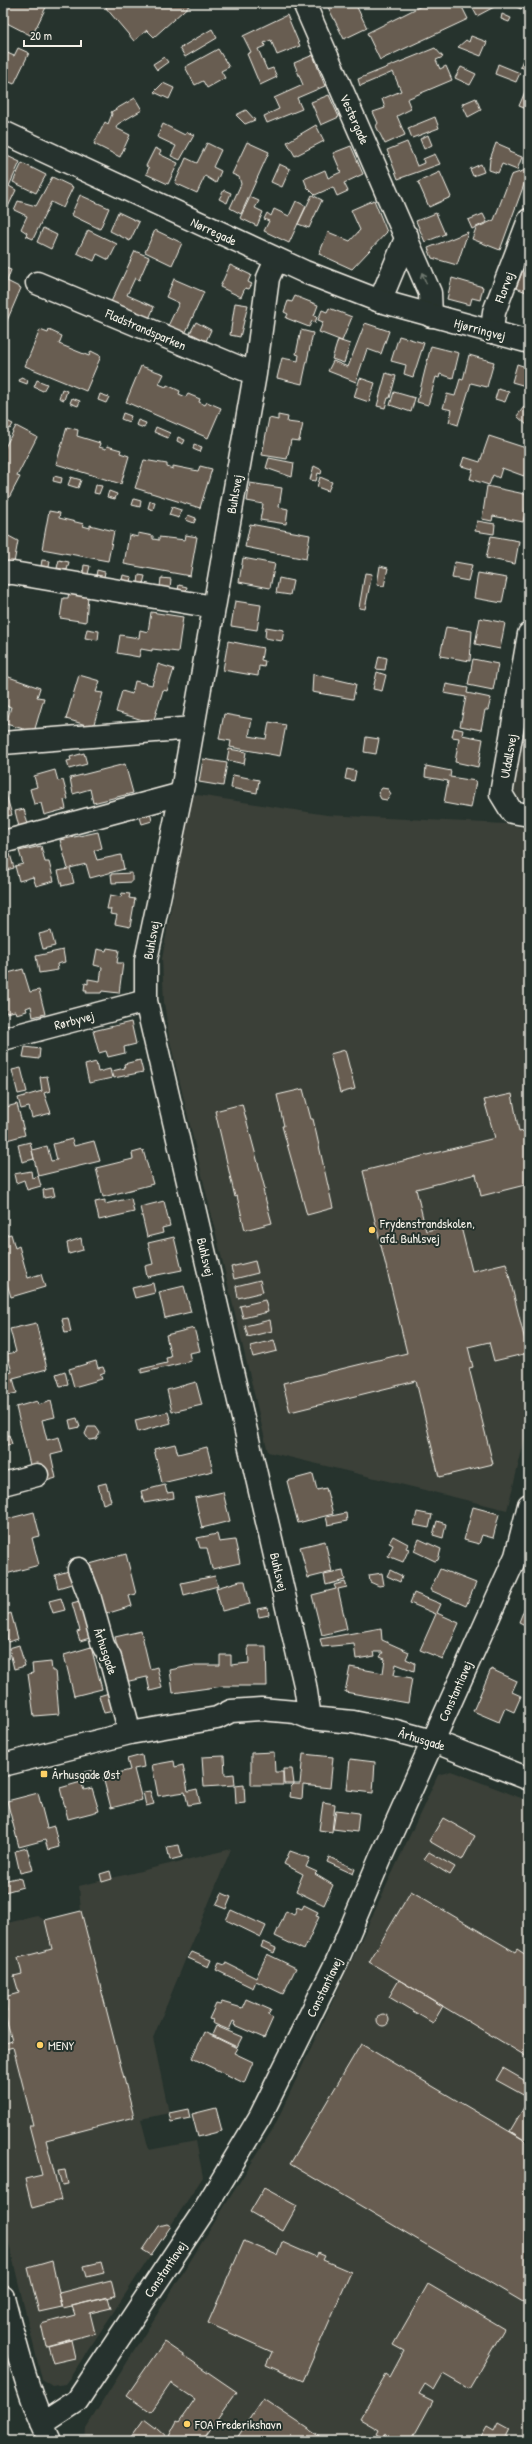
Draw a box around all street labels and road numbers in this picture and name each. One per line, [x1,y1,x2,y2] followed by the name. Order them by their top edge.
[336,91,374,147] street label: Vestergade
[188,213,240,249] street label: Nørregade
[490,269,518,306] street label: Florvej
[102,303,189,354] street label: Fladstrandsparken
[452,313,508,345] street label: Hjørringvej
[222,473,246,515] street label: Buhlsvej
[495,732,521,780] street label: Uldallsvej
[138,919,164,961] street label: Buhlsvej
[52,1006,96,1034] street label: Rørbyvej
[193,1236,219,1278] street label: Buhlsvej
[266,1551,292,1593] street label: Buhlsvej
[90,1625,122,1677] street label: Århusgade
[434,1658,476,1724] street label: Constantiavej
[396,1723,448,1755] street label: Århusgade
[302,1954,346,2020] street label: Constantiavej
[139,2237,191,2301] street label: Constantiavej

